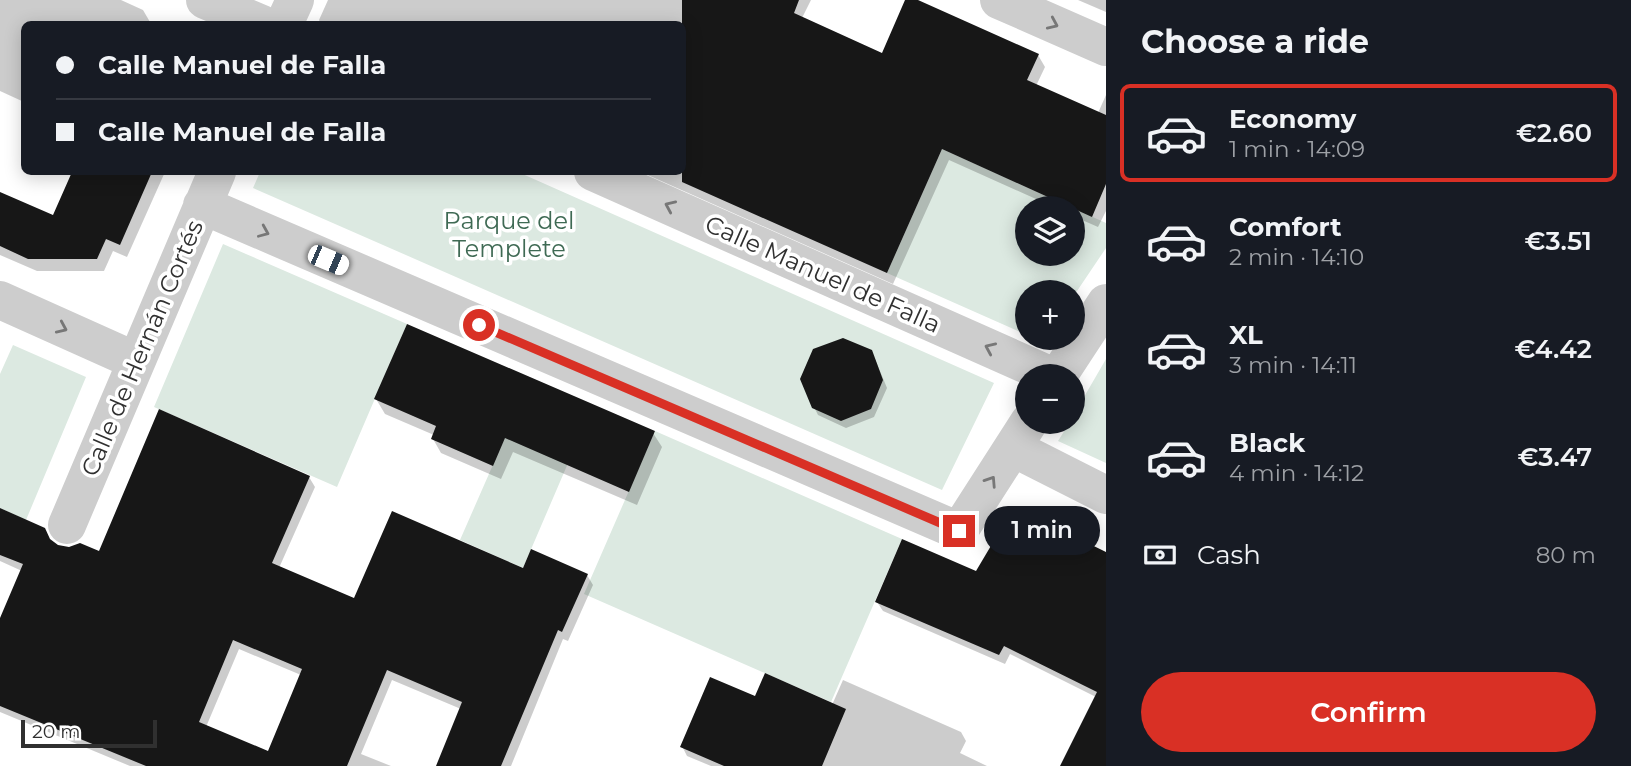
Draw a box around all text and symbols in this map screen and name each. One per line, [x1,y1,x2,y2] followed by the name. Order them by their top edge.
[1045,16,1058,30] one-way arrow
[1141,22,1369,61] text: Choose a ride
[98,49,386,81] text: Calle Manuel de Falla
[1145,102,1208,165] icon: car
[1229,103,1356,135] text: Economy
[98,116,386,148] text: Calle Manuel de Falla
[1516,117,1592,149] text: €2.60
[1229,135,1365,163] text: 1 min · 14:09
[1015,196,1085,434] map controls
[1015,196,1085,266] button: layers
[665,200,678,214] one-way arrow
[444,206,574,263] park label: Parque del Templete
[701,209,945,339] street label: Calle Manuel de Falla
[1145,210,1208,273] icon: car
[1229,211,1341,243] text: Comfort
[75,216,209,480] street label: Calle de Hernán Cortés
[257,224,270,238] one-way arrow
[1525,225,1592,257] text: €3.51
[305,242,352,278] car
[1229,243,1364,271] text: 2 min · 14:10
[1015,280,1085,350] button: +
[463,309,495,341] route start
[1145,318,1208,381] icon: car
[1229,319,1263,351] text: XL
[55,320,68,334] one-way arrow
[1514,333,1592,365] text: €4.42
[985,343,997,357] one-way arrow
[1229,351,1357,379] text: 3 min · 14:11
[1015,364,1085,434] button: −
[1145,426,1208,489] icon: car
[1229,427,1305,459] text: Black
[1517,441,1592,473] text: €3.47
[1229,459,1364,487] text: 4 min · 14:12
[983,476,996,489] one-way arrow
[984,506,1099,556] callout: 1 min
[943,515,975,547] route end
[1011,516,1073,544] text: 1 min
[1141,536,1179,574] icon: cash
[1197,539,1261,571] text: Cash
[1536,541,1596,569] text: 80 m
[1141,672,1596,752] button: Confirm
[21,717,158,749] scale bar
[32,720,80,743] text: 20 m

